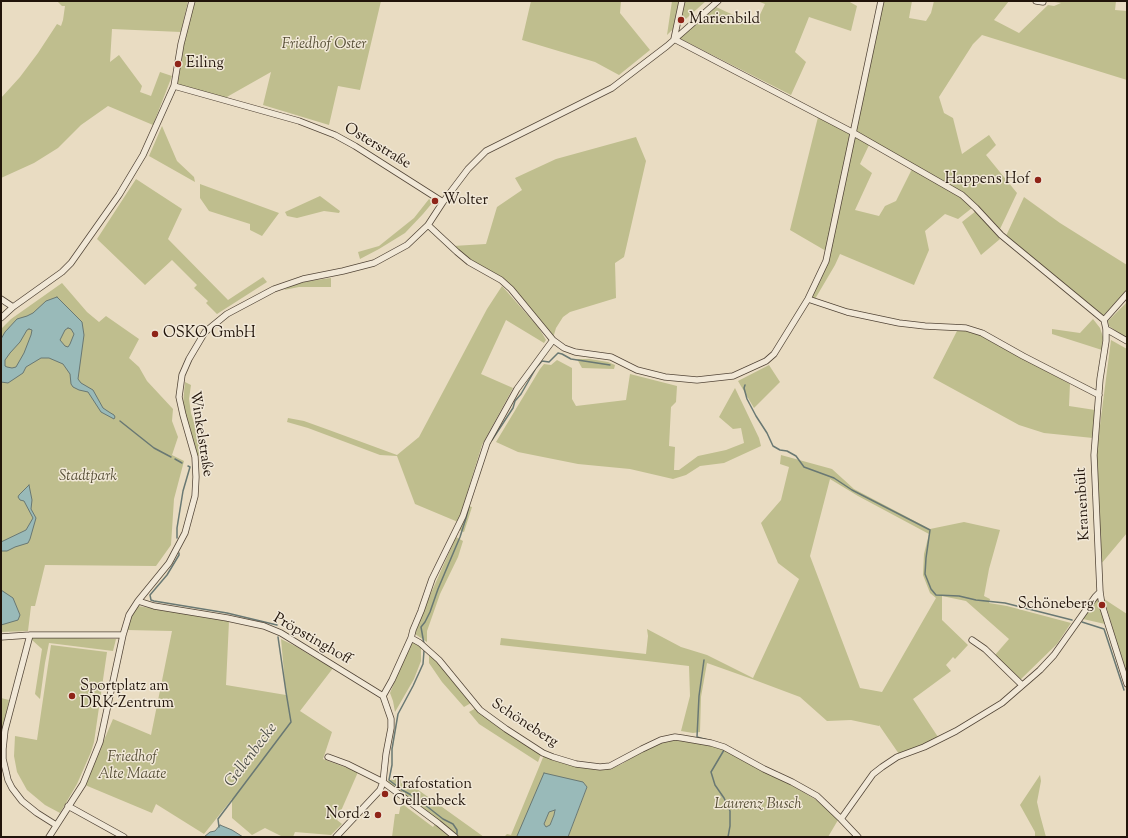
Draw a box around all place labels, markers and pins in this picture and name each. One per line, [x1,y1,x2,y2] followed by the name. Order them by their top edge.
[689,11,760,29] place label: Marienbild
[676,15,686,25] marker: Marienbild
[186,55,224,73] place label: Eiling
[173,59,183,69] marker: Eiling
[945,171,1030,189] place label: Happens Hof
[1033,175,1043,185] marker: Happens Hof
[443,192,488,210] place label: Wolter
[430,196,440,206] marker: Wolter
[163,325,256,343] place label: OSKO GmbH
[150,329,160,339] marker: OSKO GmbH
[1018,596,1094,614] place label: Schöneberg
[1097,600,1107,610] marker: Schöneberg
[80,678,174,713] place label: Sportplatz am DRK-Zentrum
[67,691,77,701] marker: Sportplatz am DRK-Zentrum
[393,776,472,811] place label: Trafostation Gellenbeck
[380,789,390,799] marker: Trafostation Gellenbeck
[326,806,370,824] place label: Nord 2
[373,810,383,820] marker: Nord 2

